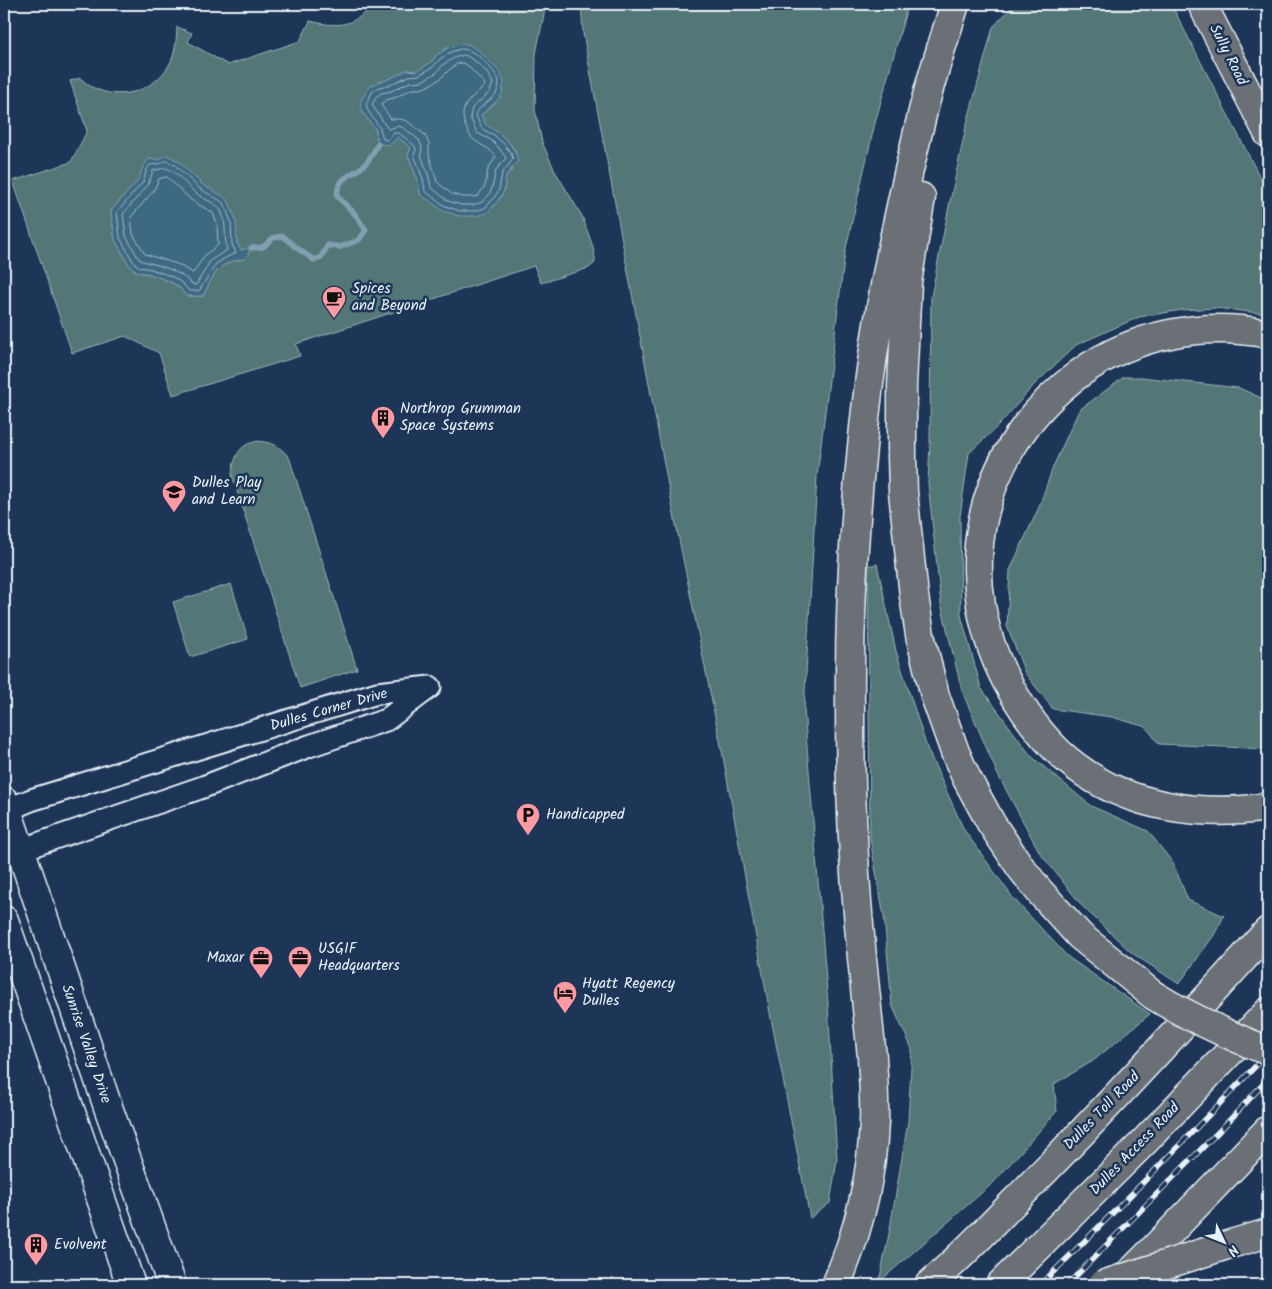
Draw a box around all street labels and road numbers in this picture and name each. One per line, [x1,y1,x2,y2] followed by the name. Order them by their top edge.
[1202,20,1254,90] street label: Sully Road
[267,682,391,738] street label: Dulles Corner Drive
[54,981,118,1107] street label: Sunrise Valley Drive
[1058,1066,1146,1156] street label: Dulles Toll Road
[1084,1097,1186,1201] street label: Dulles Access Road

